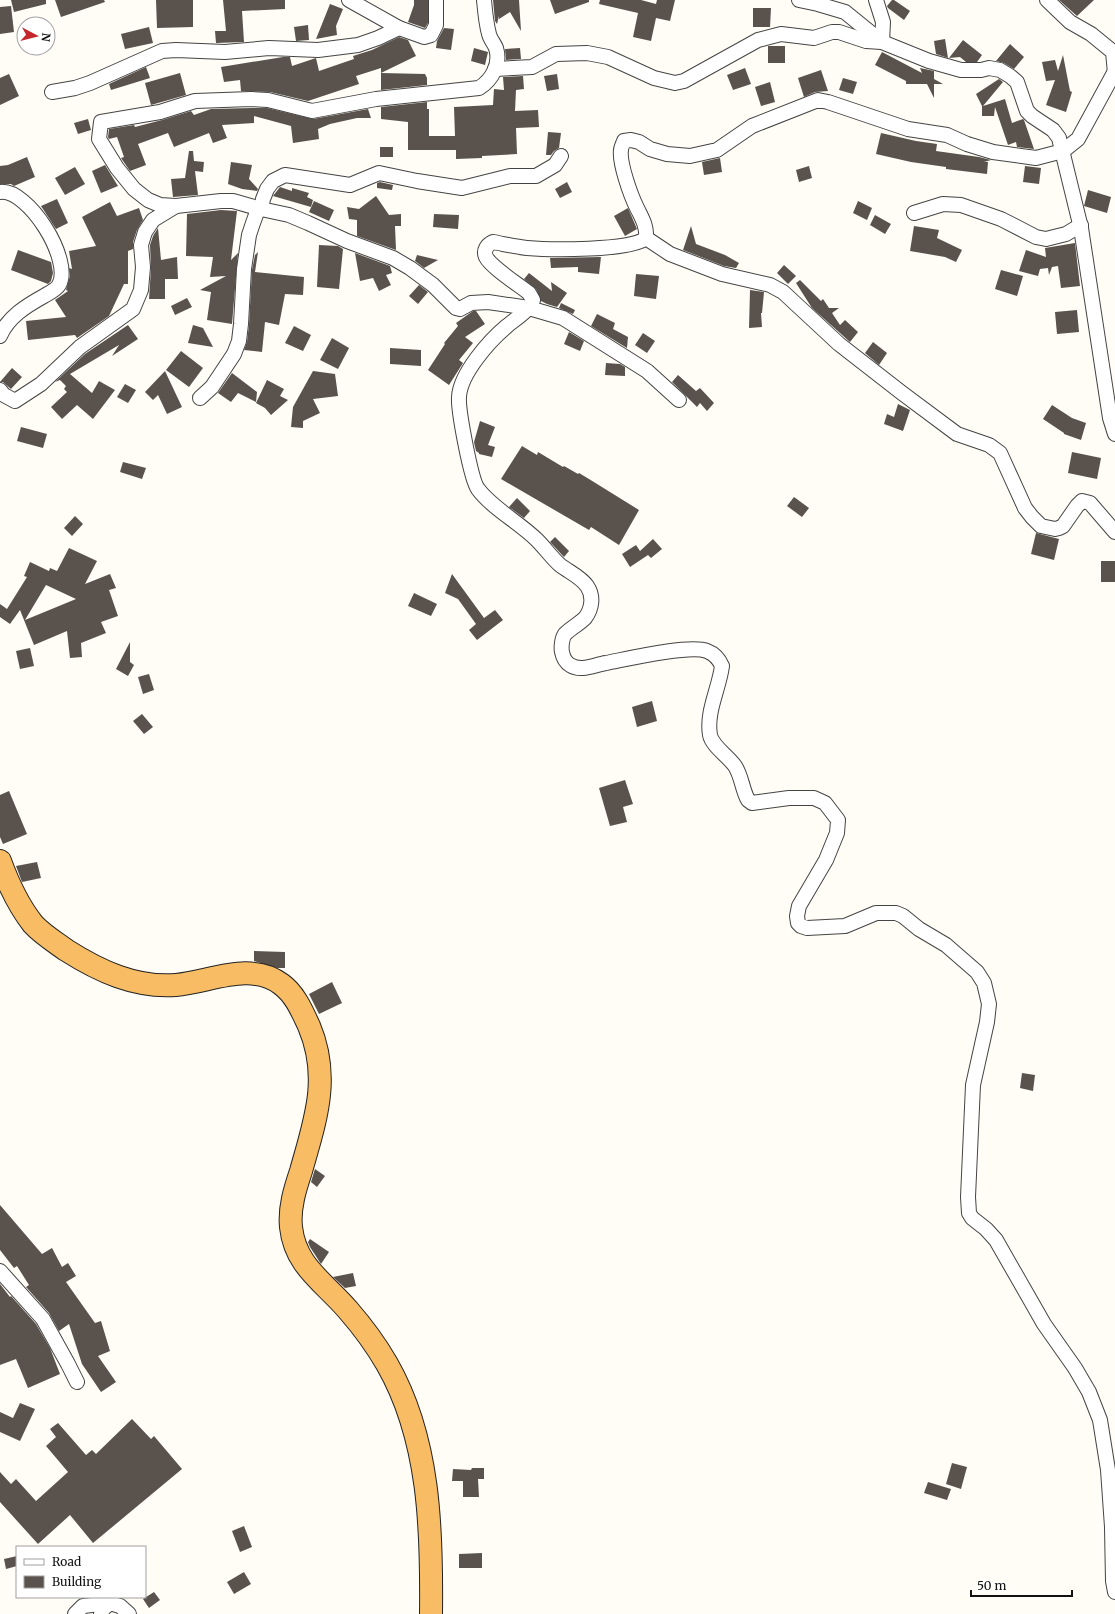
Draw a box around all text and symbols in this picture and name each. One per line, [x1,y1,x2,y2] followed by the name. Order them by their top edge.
[16,16,56,56] north arrow
[38,32,53,43] text: N
[16,1546,146,1598] legend
[52,1554,81,1569] text: Road
[971,1572,1072,1598] scale bar
[52,1574,102,1589] text: Building
[977,1578,1006,1593] text: 50 m

